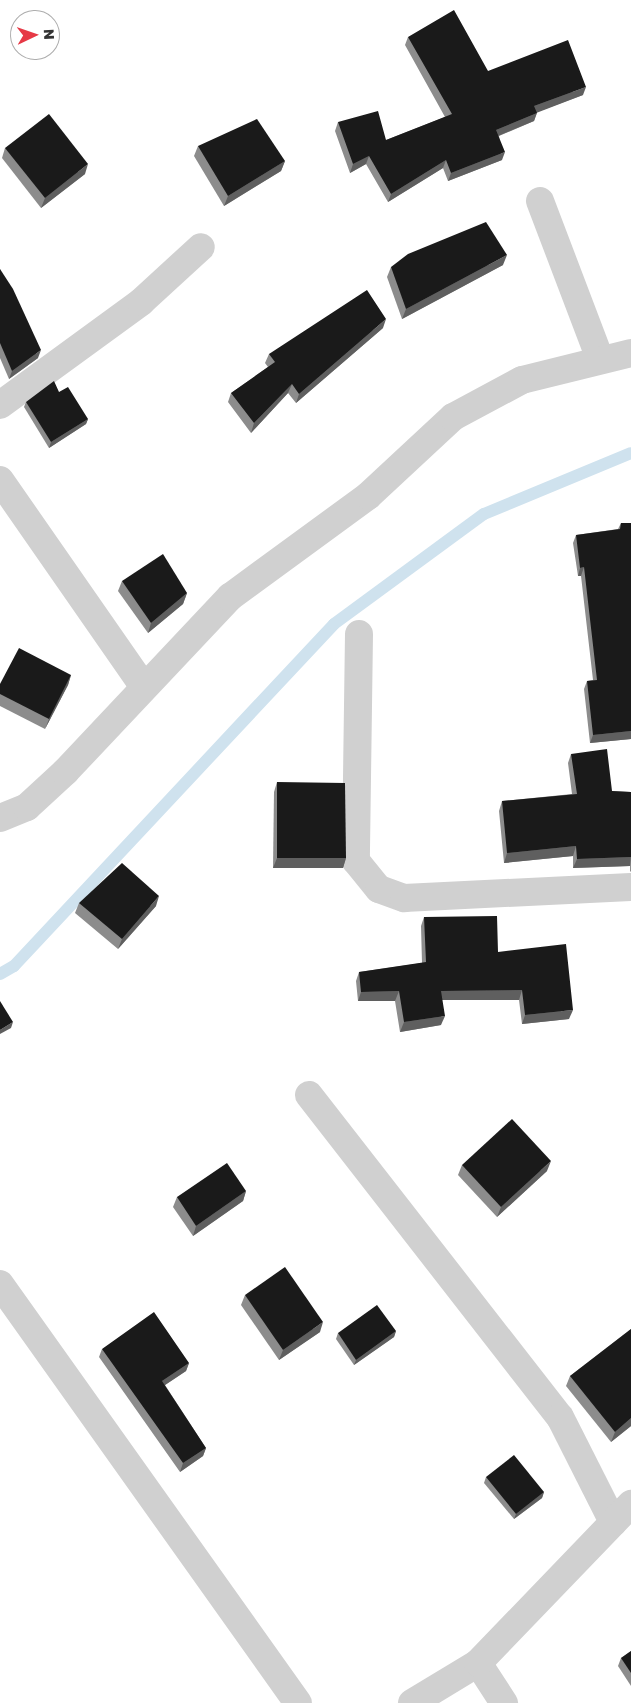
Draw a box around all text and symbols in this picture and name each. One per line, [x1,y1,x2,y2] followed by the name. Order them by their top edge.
[10,10,60,60] north arrow
[41,28,58,40] text: N

